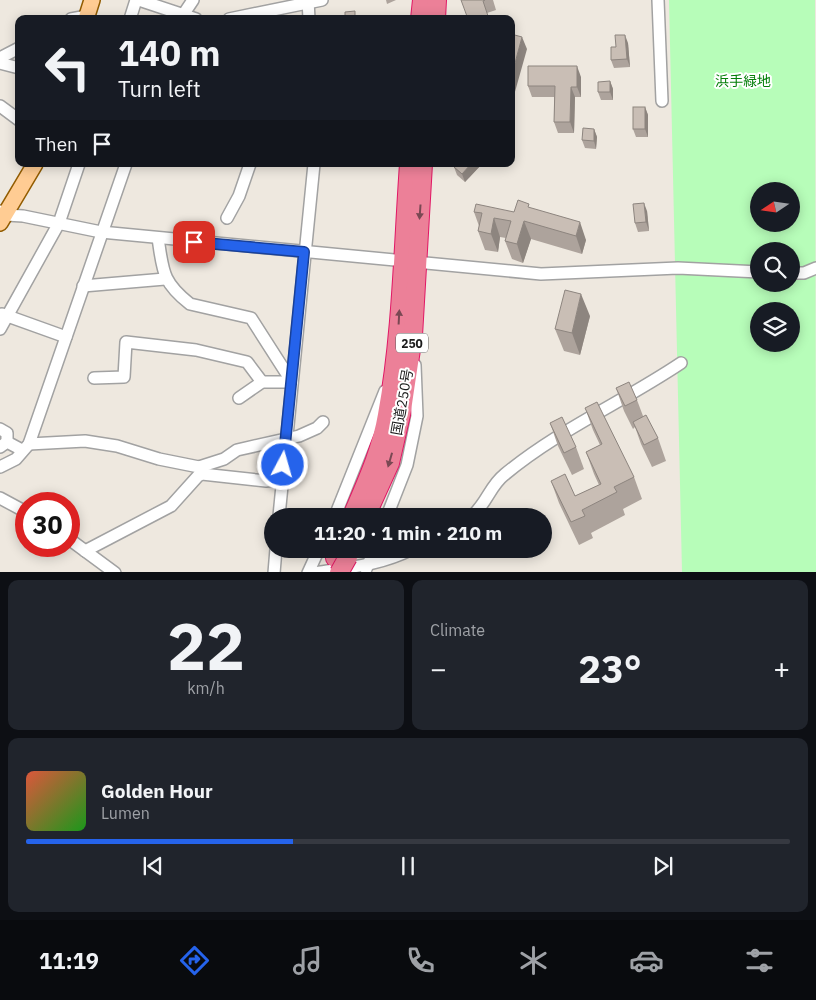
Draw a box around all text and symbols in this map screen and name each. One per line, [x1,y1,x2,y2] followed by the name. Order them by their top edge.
[118,30,221,76] text: 140 m
[35,35,100,100] icon: left
[715,72,771,90] park label: 浜手緑地
[118,74,201,103] text: Turn left
[88,130,116,158] icon: arrive
[35,132,78,156] text: Then
[750,182,800,232] north arrow
[750,182,800,352] map controls
[416,205,424,221] one-way arrow
[173,221,215,263] pin
[180,228,208,256] icon: arrive
[750,242,800,292] button: search
[750,302,800,352] button: layers
[395,309,403,325] one-way arrow
[396,333,428,352] road number: 250
[387,367,417,437] street label: 国道250号
[256,438,308,490] position arrow
[386,452,394,467] one-way arrow
[15,492,80,557] speed limit sign: 30
[314,521,502,545] text: 11:20 · 1 min · 210 m
[167,603,245,688] text: 22
[430,620,485,640] text: Climate
[578,644,642,693] text: 23°
[430,650,447,687] text: −
[773,650,790,687] text: +
[187,678,225,698] text: km/h
[101,779,213,803] text: Golden Hour
[101,803,150,823] text: Lumen
[139,852,167,880] icon: previous
[394,852,422,880] icon: pause
[649,852,677,880] icon: next
[177,943,212,978] icon: directions
[290,943,325,978] icon: music
[403,943,438,978] icon: phone
[516,943,551,978] icon: climate
[629,943,664,978] icon: car
[742,943,777,978] icon: filters
[39,946,99,975] text: 11:19

